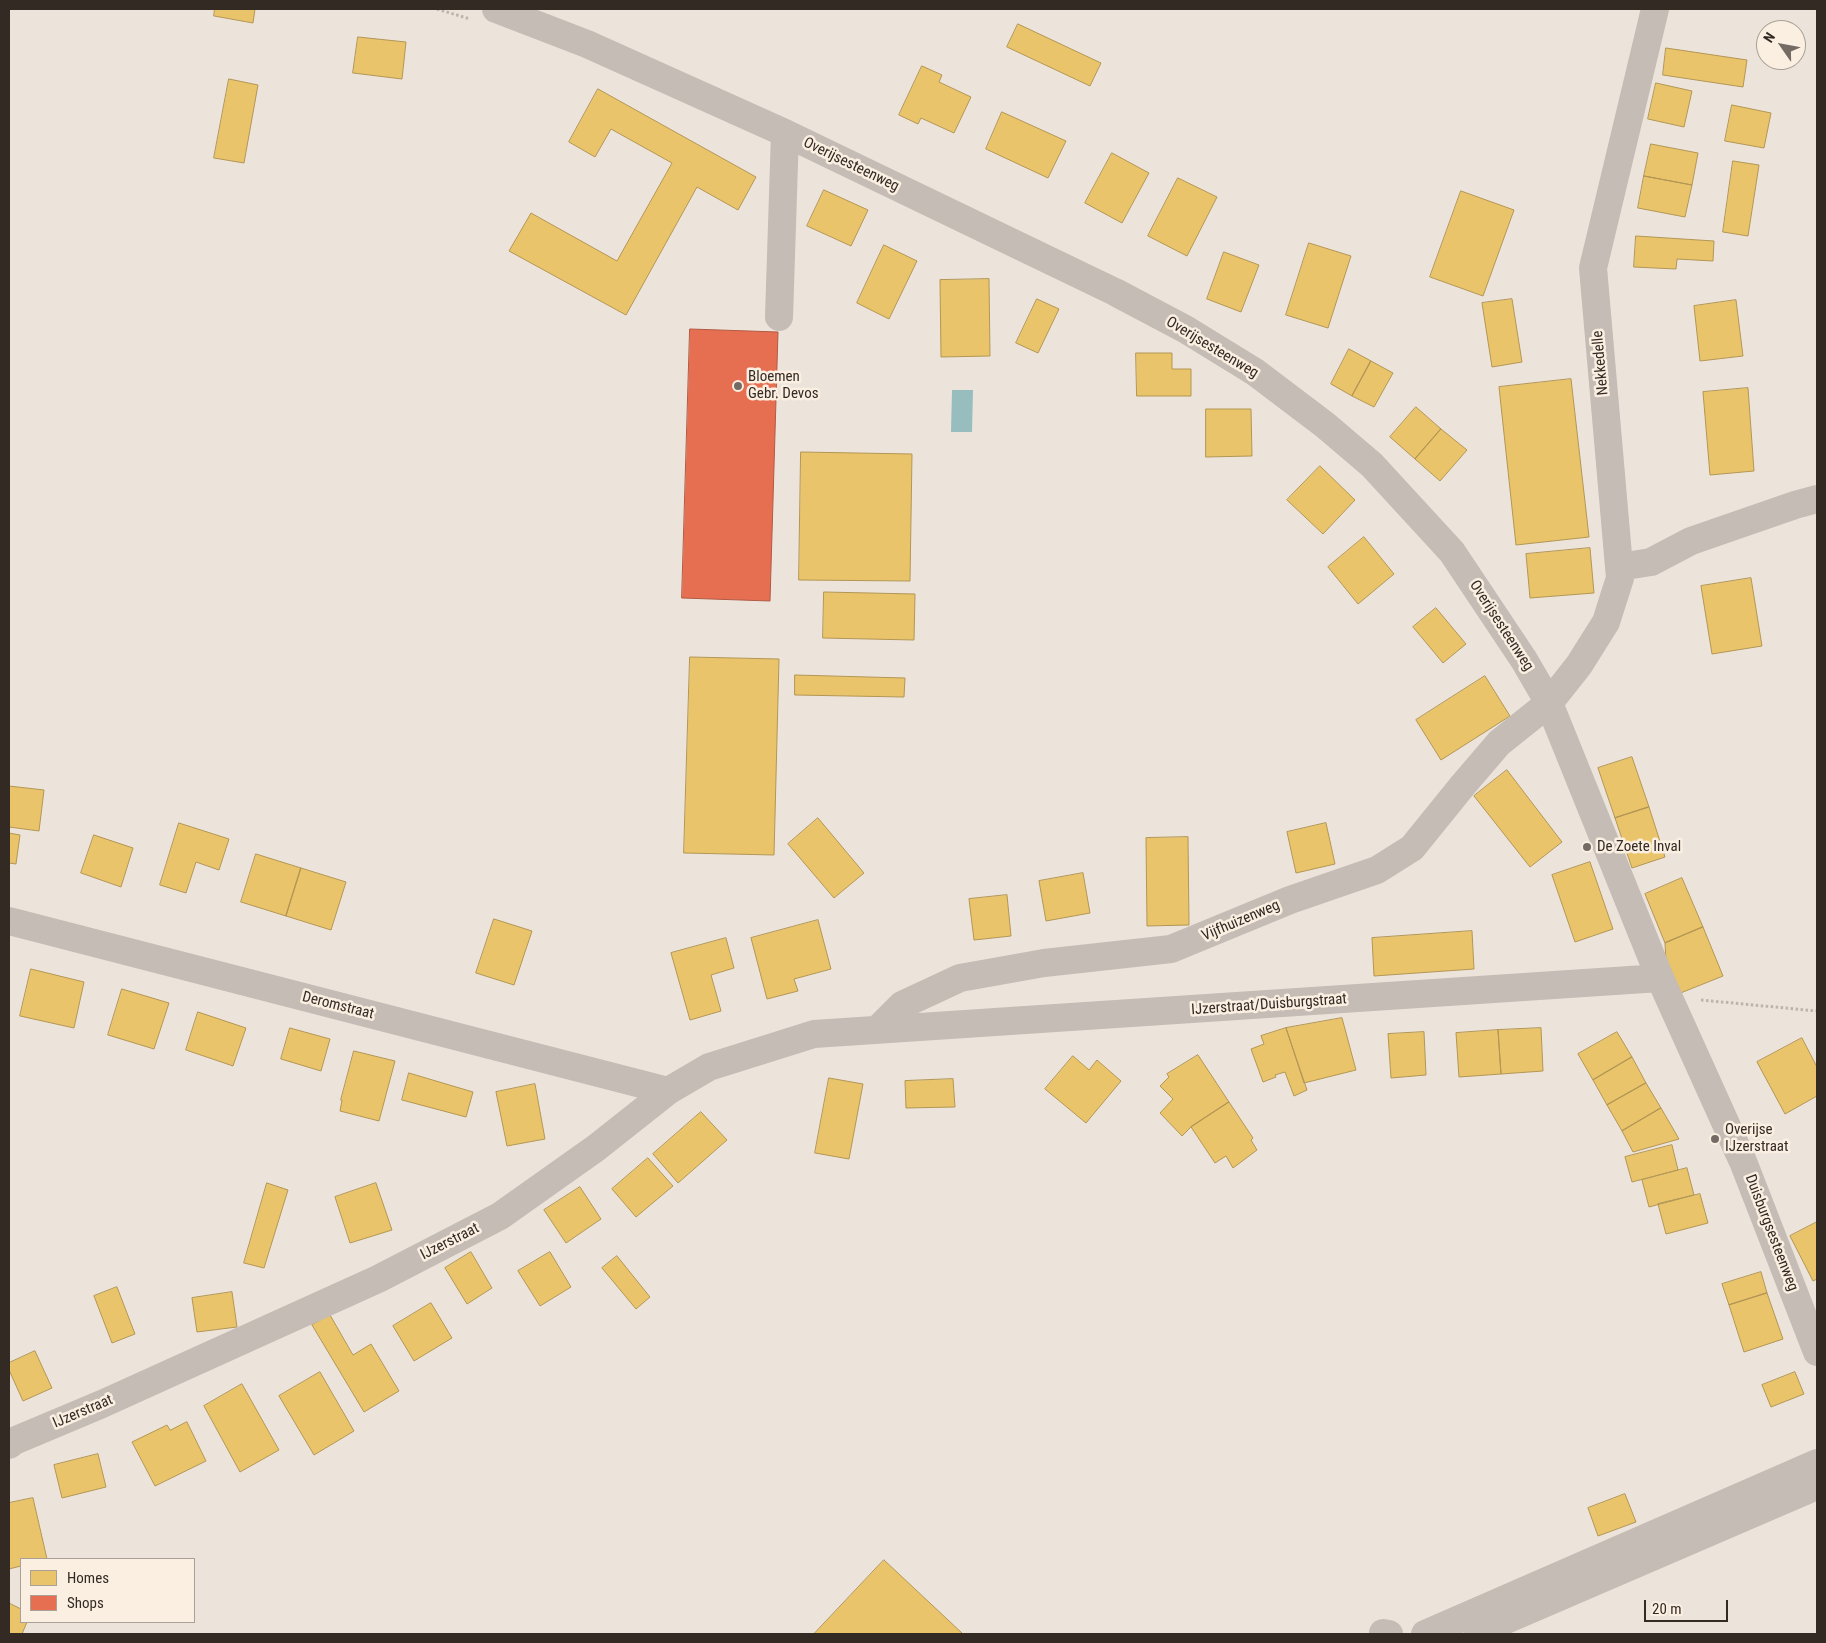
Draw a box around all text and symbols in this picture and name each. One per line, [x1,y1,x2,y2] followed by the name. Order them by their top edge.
[1756,20,1806,70] north arrow
[1760,29,1778,45] text: N
[800,134,902,196] street label: Overijsesteenweg
[1163,313,1261,383] street label: Overijsesteenweg
[1589,330,1613,396] street label: Nekkedelle
[748,368,819,403] place label: Bloemen Gebr. Devos
[732,380,744,392] marker: Bloemen Gebr. Devos
[1465,577,1537,675] street label: Overijsesteenweg
[1597,838,1681,856] place label: De Zoete Inval
[1581,841,1593,853] marker: De Zoete Inval
[1199,897,1283,945] street label: Vijfhuizenweg
[300,988,376,1024] street label: Deromstraat
[1191,991,1347,1019] street label: IJzerstraat/Duisburgstraat
[1725,1121,1788,1156] place label: Overijse IJzerstraat
[1709,1133,1721,1145] marker: Overijse IJzerstraat
[1741,1172,1801,1294] street label: Duisburgsesteenweg
[418,1220,482,1264] street label: IJzerstraat
[50,1391,116,1433] street label: IJzerstraat
[20,1558,195,1623] legend
[67,1569,109,1587] text: Homes
[1646,1590,1730,1622] scale bar
[67,1594,104,1612] text: Shops
[1652,1600,1682,1618] text: 20 m

